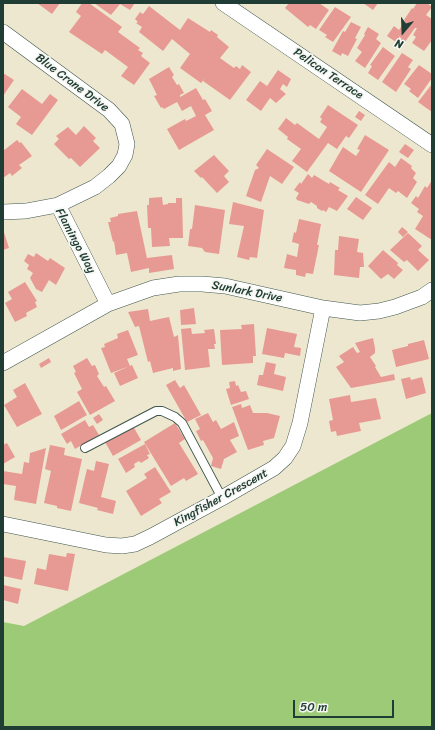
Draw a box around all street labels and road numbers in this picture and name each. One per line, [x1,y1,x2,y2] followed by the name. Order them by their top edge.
[290,45,366,103] street label: Pelican Terrace
[33,51,111,115] street label: Blue Crane Drive
[52,206,98,276] street label: Flamingo Way
[211,278,283,306] street label: Sunlark Drive
[171,466,271,530] street label: Kingfisher Crescent

